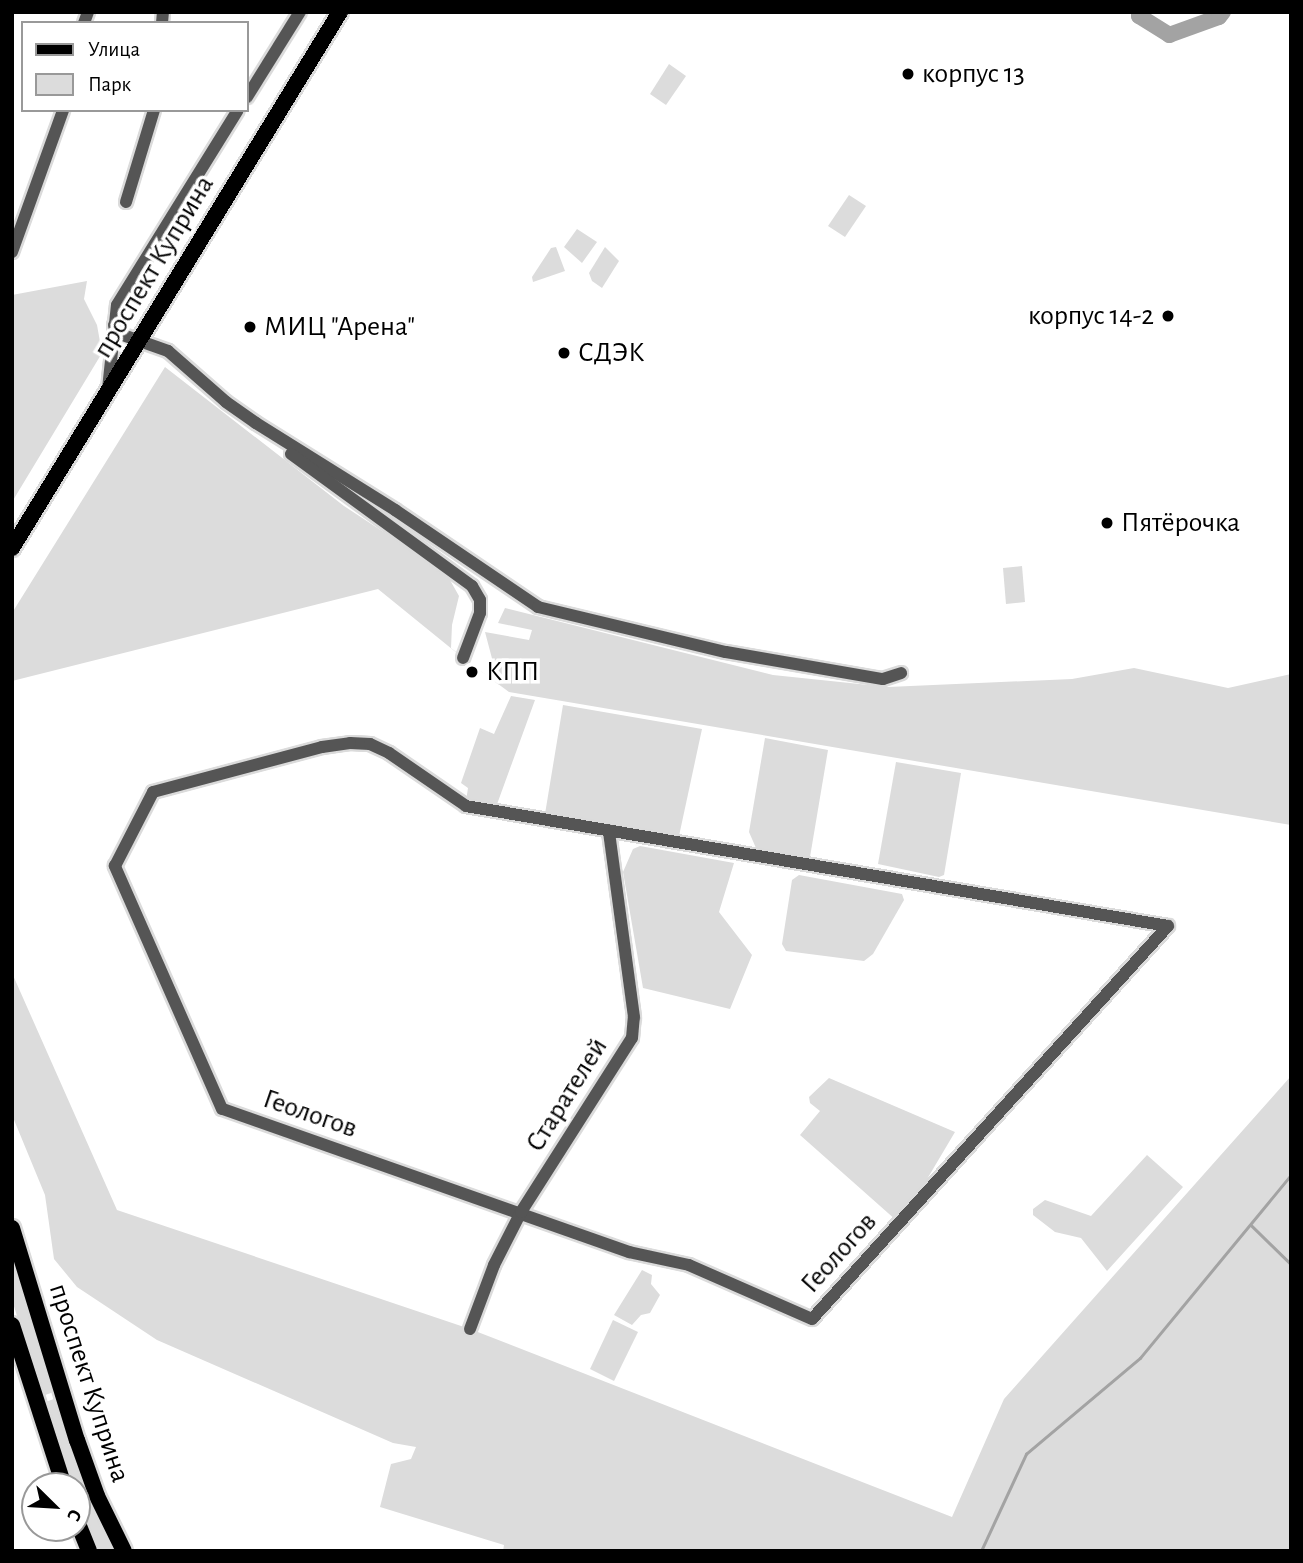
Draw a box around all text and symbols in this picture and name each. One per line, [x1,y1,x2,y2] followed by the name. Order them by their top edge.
[21,21,248,112] legend
[88,39,140,60] text: Улица
[922,57,1025,91] place label: корпус 13
[900,66,916,82] marker: корпус 13
[88,74,131,95] text: Парк
[86,170,222,364] street label: проспект Куприна
[1028,299,1154,333] place label: корпус 14-2
[1160,308,1176,324] marker: корпус 14-2
[264,310,415,344] place label: МИЦ "Арена"
[242,319,258,335] marker: МИЦ "Арена"
[578,336,644,370] place label: СДЭК
[556,345,572,361] marker: СДЭК
[1121,506,1240,540] place label: Пятёрочка
[1099,515,1115,531] marker: Пятёрочка
[486,655,539,689] place label: КПП
[464,664,480,680] marker: КПП
[519,1032,615,1158] street label: Старателей
[259,1082,361,1146] street label: Геологов
[794,1206,884,1300] street label: Геологов
[41,1279,137,1487] street label: проспект Куприна
[21,1472,91,1542] north arrow
[63,1506,85,1524] text: С

